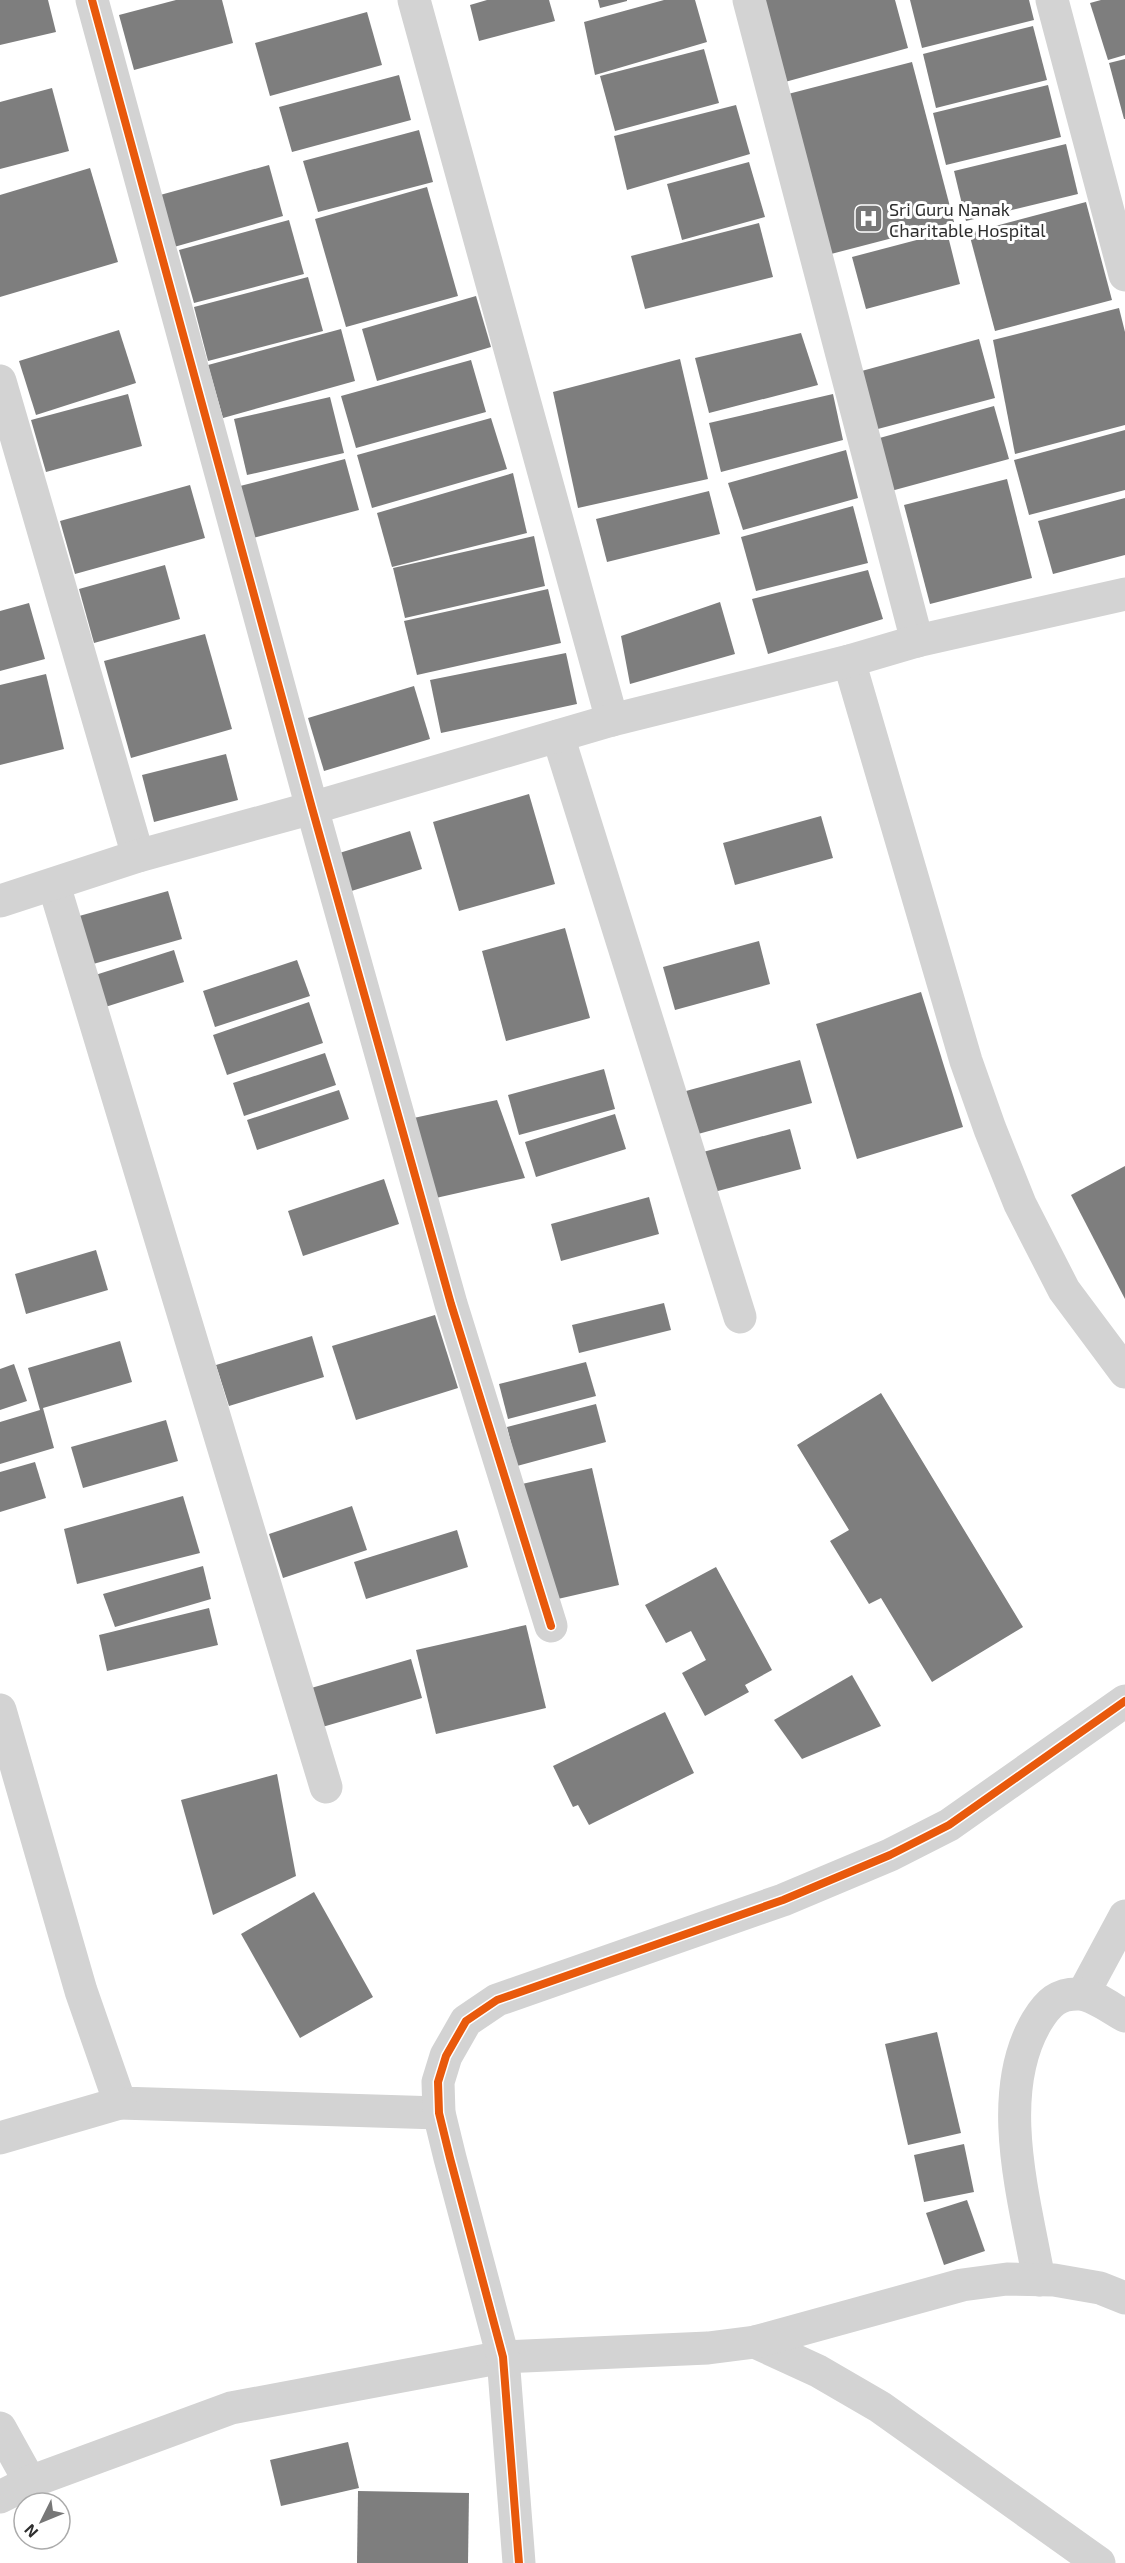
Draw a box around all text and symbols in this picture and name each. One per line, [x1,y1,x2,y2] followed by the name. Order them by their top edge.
[889,198,1046,241] place label: Sri Guru Nanak Charitable Hospital
[852,203,884,235] hospital icon: Sri Guru Nanak Charitable Hospital
[12,2491,72,2551] north arrow
[20,2521,42,2542] text: N

